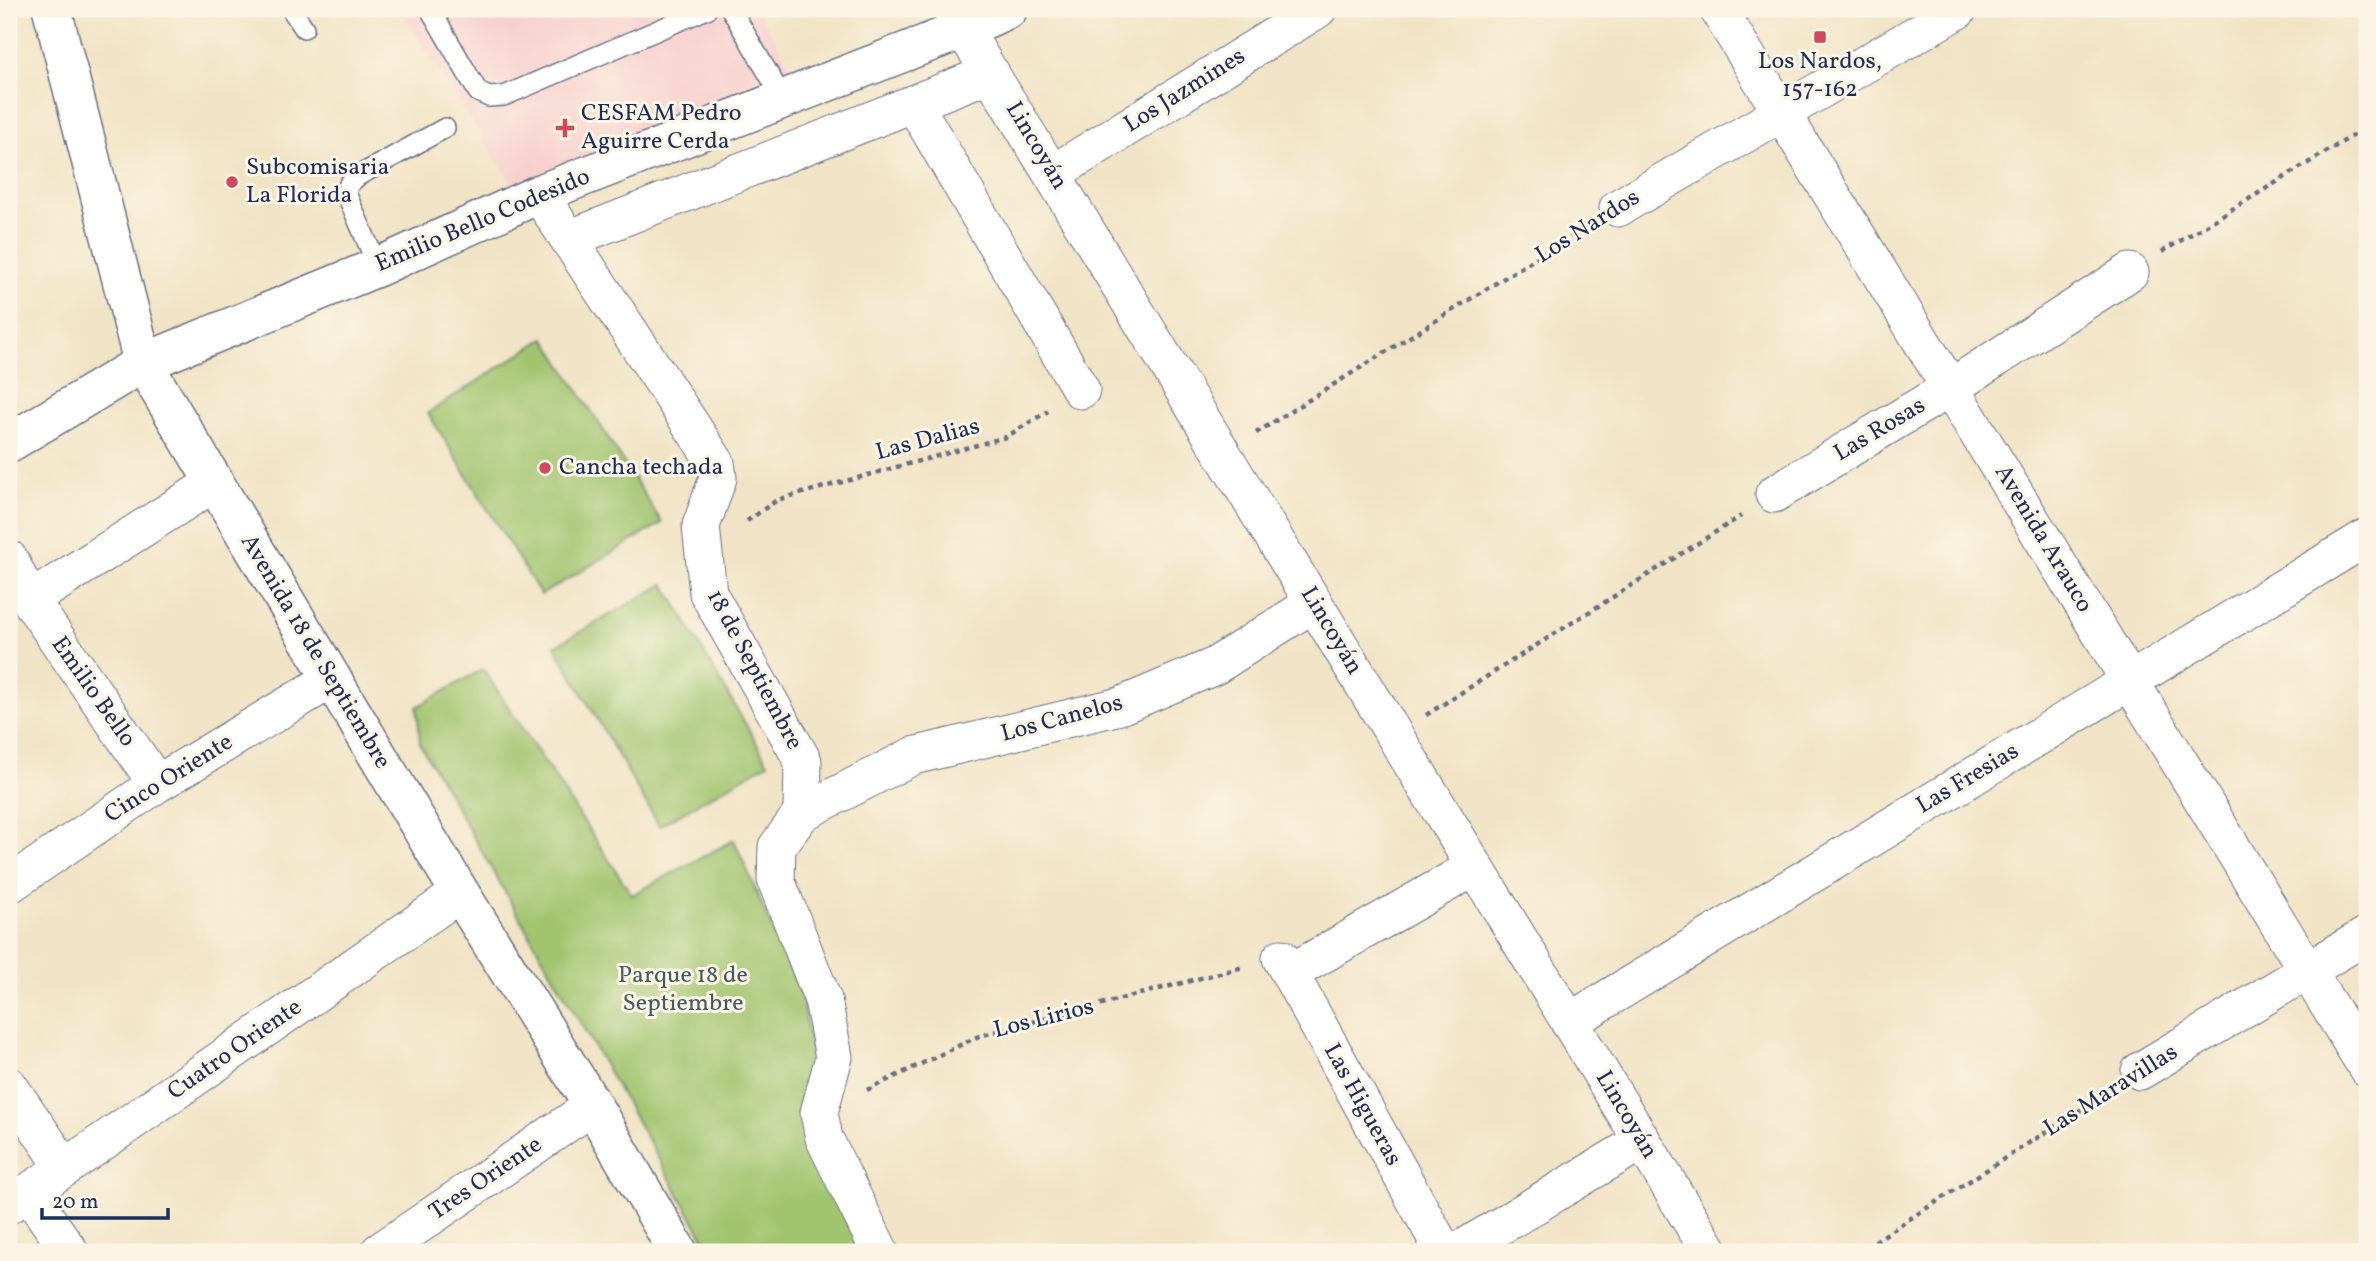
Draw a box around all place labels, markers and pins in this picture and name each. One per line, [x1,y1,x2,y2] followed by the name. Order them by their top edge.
[1812,29,1828,45] marker: Los Nardos, 157-162
[1758,45,1882,107] place label: Los Nardos, 157-162
[581,97,742,159] place label: CESFAM Pedro Aguirre Cerda
[555,118,575,138] marker: CESFAM Pedro Aguirre Cerda
[246,151,389,213] place label: Subcomisaria La Florida
[224,174,240,190] marker: Subcomisaria La Florida
[559,451,724,485] place label: Cancha techada
[537,460,553,476] marker: Cancha techada

